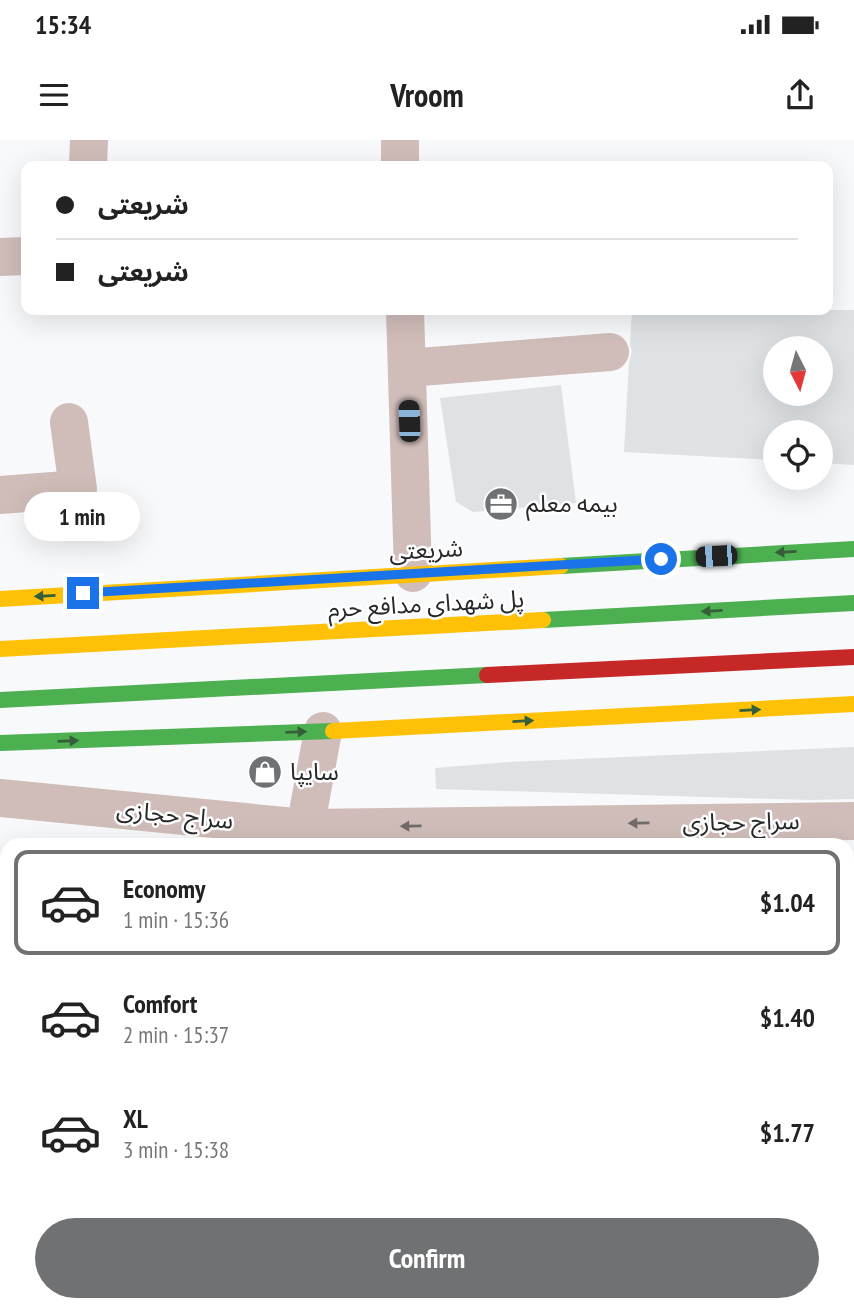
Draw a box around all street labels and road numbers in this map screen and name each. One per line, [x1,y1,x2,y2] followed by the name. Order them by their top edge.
[388,532,464,567] street label: شریعتی
[327,583,525,627] street label: پل شهدای مدافع حرم
[115,793,235,838] street label: سراج حجازی
[682,805,800,840] street label: سراج حجازی

